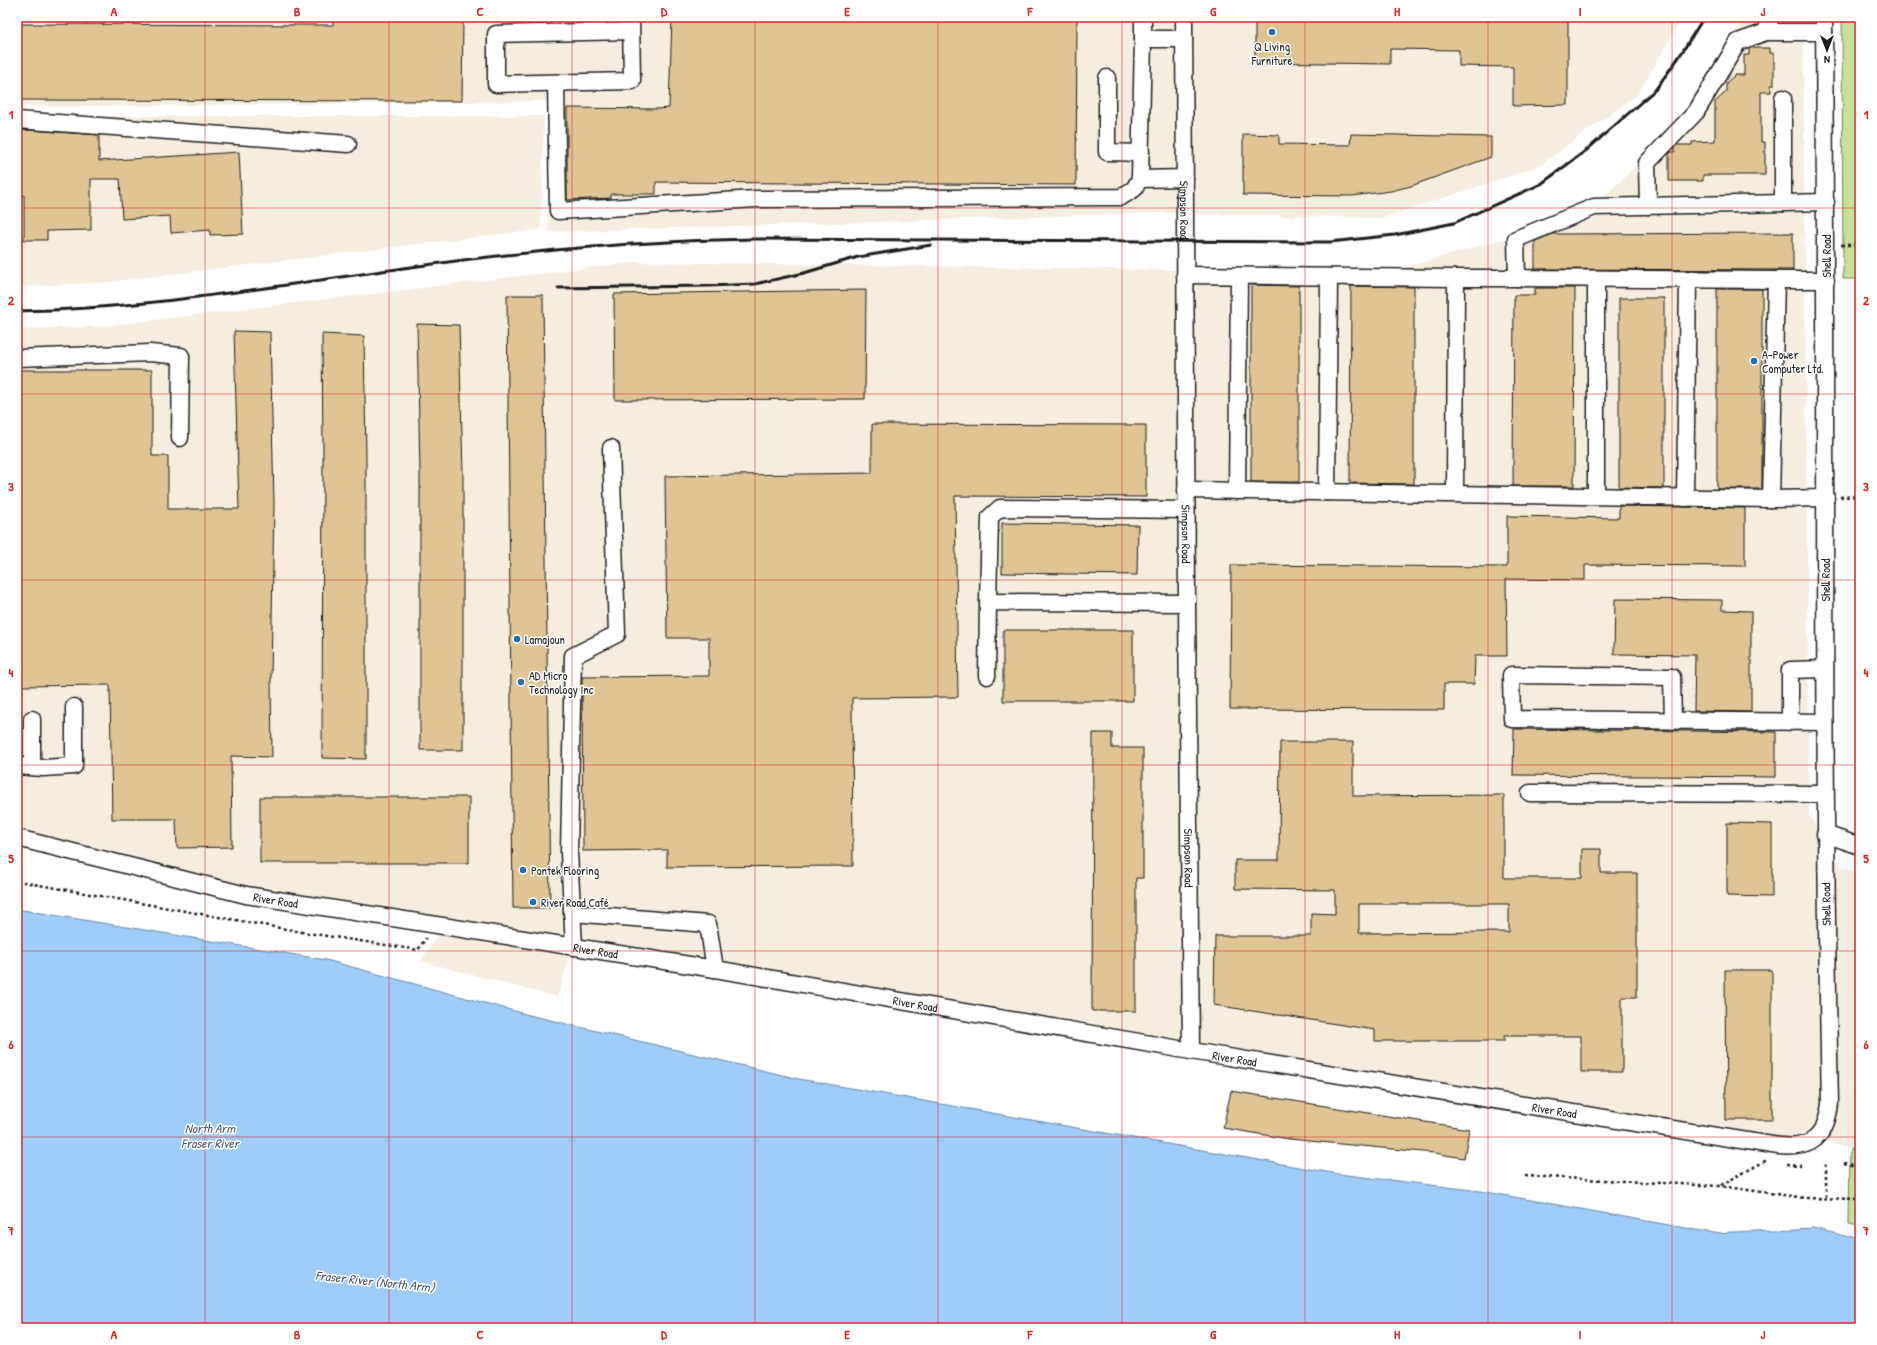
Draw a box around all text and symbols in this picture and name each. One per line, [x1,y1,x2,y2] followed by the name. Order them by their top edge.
[111,2,118,20] text: A
[294,2,301,20] text: B
[476,2,484,20] text: C
[661,2,668,20] text: D
[844,2,850,20] text: E
[1027,2,1034,20] text: F
[1210,2,1217,20] text: G
[1394,2,1400,20] text: H
[1578,2,1582,20] text: I
[1761,2,1766,20] text: J
[1267,27,1277,37] marker: Q Living Furniture
[1807,30,1847,70] north arrow
[1251,38,1292,69] place label: Q Living Furniture
[1824,53,1830,67] text: N
[9,105,14,123] text: 1
[1864,105,1869,123] text: 1
[1176,181,1194,240] street label: Simpson Road
[1818,234,1835,277] street label: Shell Road
[8,291,15,309] text: 2
[1863,291,1870,309] text: 2
[1762,346,1824,377] place label: A-Power Computer Ltd.
[1749,356,1759,366] marker: A-Power Computer Ltd.
[8,477,14,495] text: 3
[1863,477,1869,495] text: 3
[1178,504,1195,564] street label: Simpson Road
[1817,558,1834,601] street label: Shell Road
[525,631,565,648] place label: Lamajoun
[512,634,522,644] marker: Lamajoun
[9,663,14,681] text: 4
[1864,663,1869,681] text: 4
[529,667,594,698] place label: AD Micro Technology Inc
[516,677,526,687] marker: AD Micro Technology Inc
[1181,828,1198,888] street label: Simpson Road
[8,849,14,867] text: 5
[1863,849,1869,867] text: 5
[531,862,599,879] place label: Pontek Flooring
[518,865,528,875] marker: Pontek Flooring
[1817,882,1835,926] street label: Shell Road
[252,888,299,912] street label: River Road
[541,894,609,911] place label: River Road Café
[528,897,538,907] marker: River Road Café
[572,938,619,962] street label: River Road
[892,991,939,1016] street label: River Road
[8,1035,14,1053] text: 6
[1863,1035,1869,1053] text: 6
[1211,1046,1258,1070] street label: River Road
[1531,1098,1578,1122] street label: River Road
[181,1119,241,1152] water label: North Arm Fraser River
[7,1221,15,1239] text: 7
[1862,1221,1870,1239] text: 7
[315,1266,437,1296] water label: Fraser River (North Arm)
[111,1325,118,1343] text: A
[294,1325,301,1343] text: B
[476,1325,484,1343] text: C
[661,1325,668,1343] text: D
[844,1325,850,1343] text: E
[1027,1325,1034,1343] text: F
[1210,1325,1217,1343] text: G
[1394,1325,1400,1343] text: H
[1578,1325,1582,1343] text: I
[1761,1325,1766,1343] text: J

